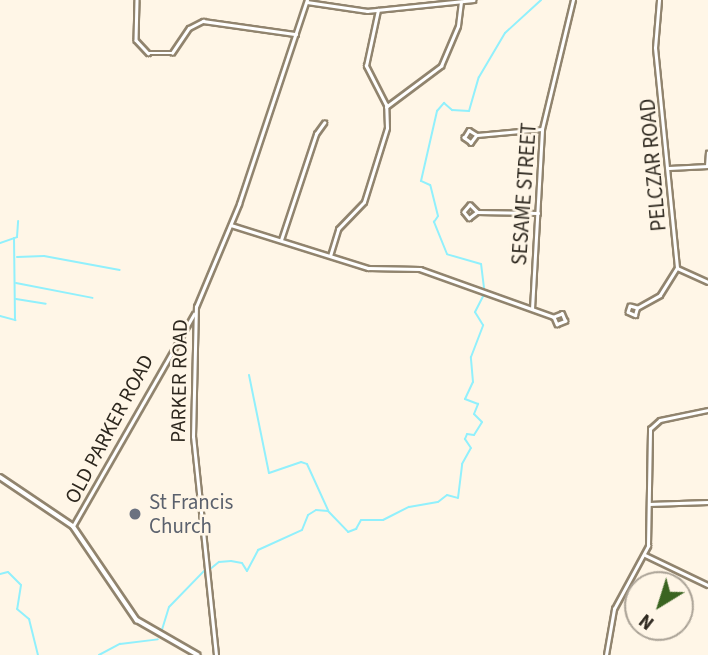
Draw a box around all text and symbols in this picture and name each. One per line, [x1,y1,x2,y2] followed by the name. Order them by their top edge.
[635,98,671,232] street label: PELCZAR ROAD
[506,122,542,266] street label: SESAME STREET
[165,319,193,443] street label: PARKER ROAD
[59,350,159,508] street label: OLD PARKER ROAD
[149,489,233,539] place label: St Francis Church
[127,506,143,522] marker: St Francis Church
[624,571,694,641] north arrow
[634,607,660,636] text: N

